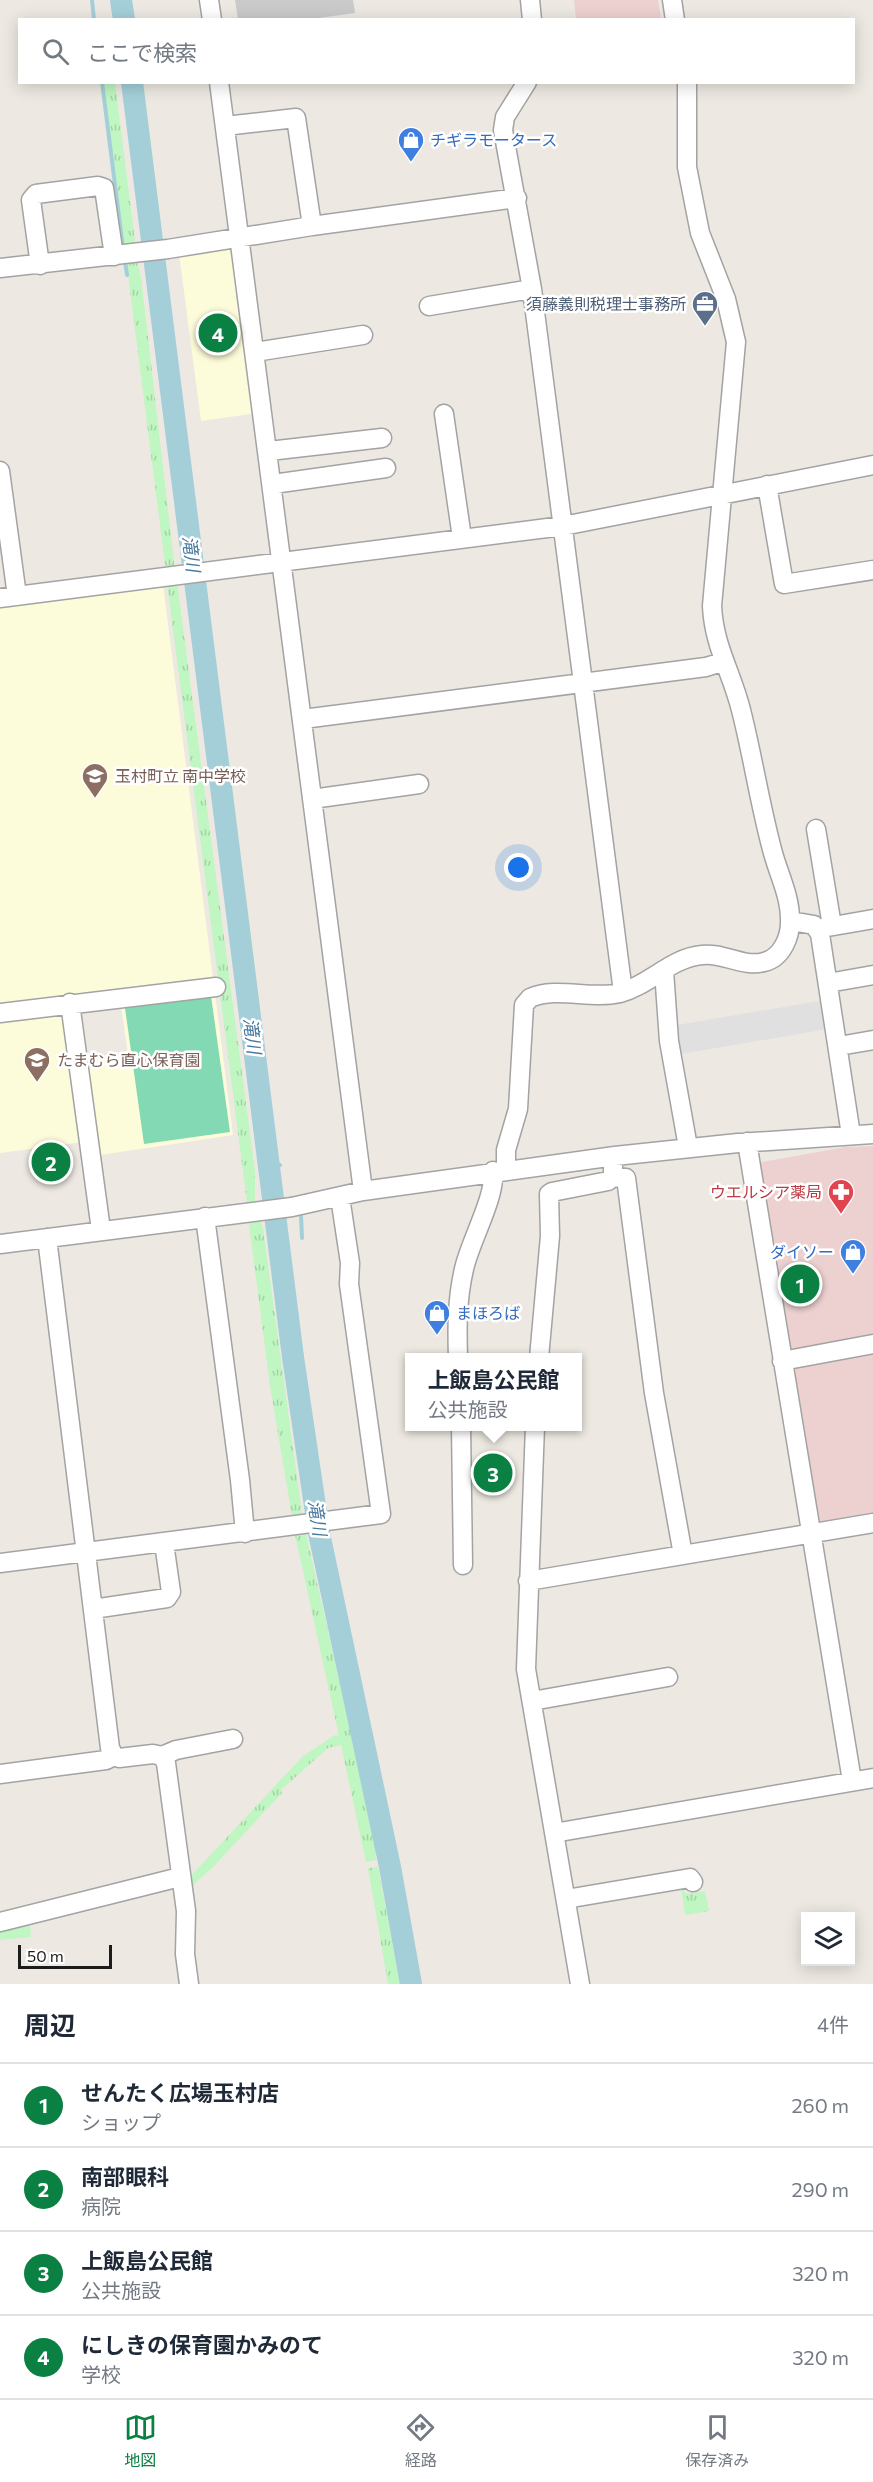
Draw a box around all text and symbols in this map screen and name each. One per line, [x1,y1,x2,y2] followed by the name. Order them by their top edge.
[18,18,855,84] search box
[39,35,72,68] icon: search
[87,39,197,66] text: ここで検索
[396,125,426,163] shop icon: チギラモータース
[430,130,557,149] place label: チギラモータース
[690,289,720,327] office icon: 須藤義則税理士事務所
[526,294,686,313] place label: 須藤義則税理士事務所
[198,310,238,356] pin: 4
[179,535,205,575] water label: 滝川
[80,761,110,799] school or university icon: 玉村町立 南中学校
[115,766,246,785] place label: 玉村町立 南中学校
[504,853,533,882] your location
[240,1017,266,1057] water label: 滝川
[22,1045,52,1083] school or university icon: たまむら直心保育園
[57,1050,201,1069] place label: たまむら直心保育園
[32,1140,70,1184] pin: 2
[826,1177,856,1215] pharmacy icon: ウエルシア薬局
[710,1182,822,1201] place label: ウエルシア薬局
[838,1237,868,1275] shop icon: ダイソー
[770,1242,834,1261] place label: ダイソー
[780,1262,820,1306] pin: 1
[422,1298,452,1336] shop icon: まほろば
[456,1303,520,1322] place label: まほろば
[405,1353,582,1431] popup
[427,1366,560,1393] text: 上飯島公民館
[427,1397,507,1421] text: 公共施設
[474,1450,512,1496] pin: 3
[304,1498,332,1539] water label: 滝川
[801,1912,855,1966] map controls
[801,1912,855,1966] button: layers
[18,1942,112,1970] scale bar
[27,1946,64,1965] text: 50 m
[24,2009,76,2040] text: 周辺
[817,2012,849,2036] text: 4件
[81,2079,279,2106] text: せんたく広場玉村店
[39,2093,48,2117] text: 1
[791,2093,849,2117] text: 260 m
[81,2110,161,2134] text: ショップ
[81,2163,169,2190] text: 南部眼科
[38,2177,49,2201] text: 2
[791,2177,849,2201] text: 290 m
[81,2194,121,2218] text: 病院
[81,2247,213,2274] text: 上飯島公民館
[38,2261,49,2285] text: 3
[792,2261,849,2285] text: 320 m
[81,2278,161,2302] text: 公共施設
[81,2331,323,2358] text: にしきの保育園かみのて
[37,2345,50,2369] text: 4
[792,2345,849,2369] text: 320 m
[81,2362,121,2386] text: 学校
[124,2411,157,2471] tab: 地図
[404,2411,437,2471] tab: 経路
[685,2411,749,2471] tab: 保存済み

